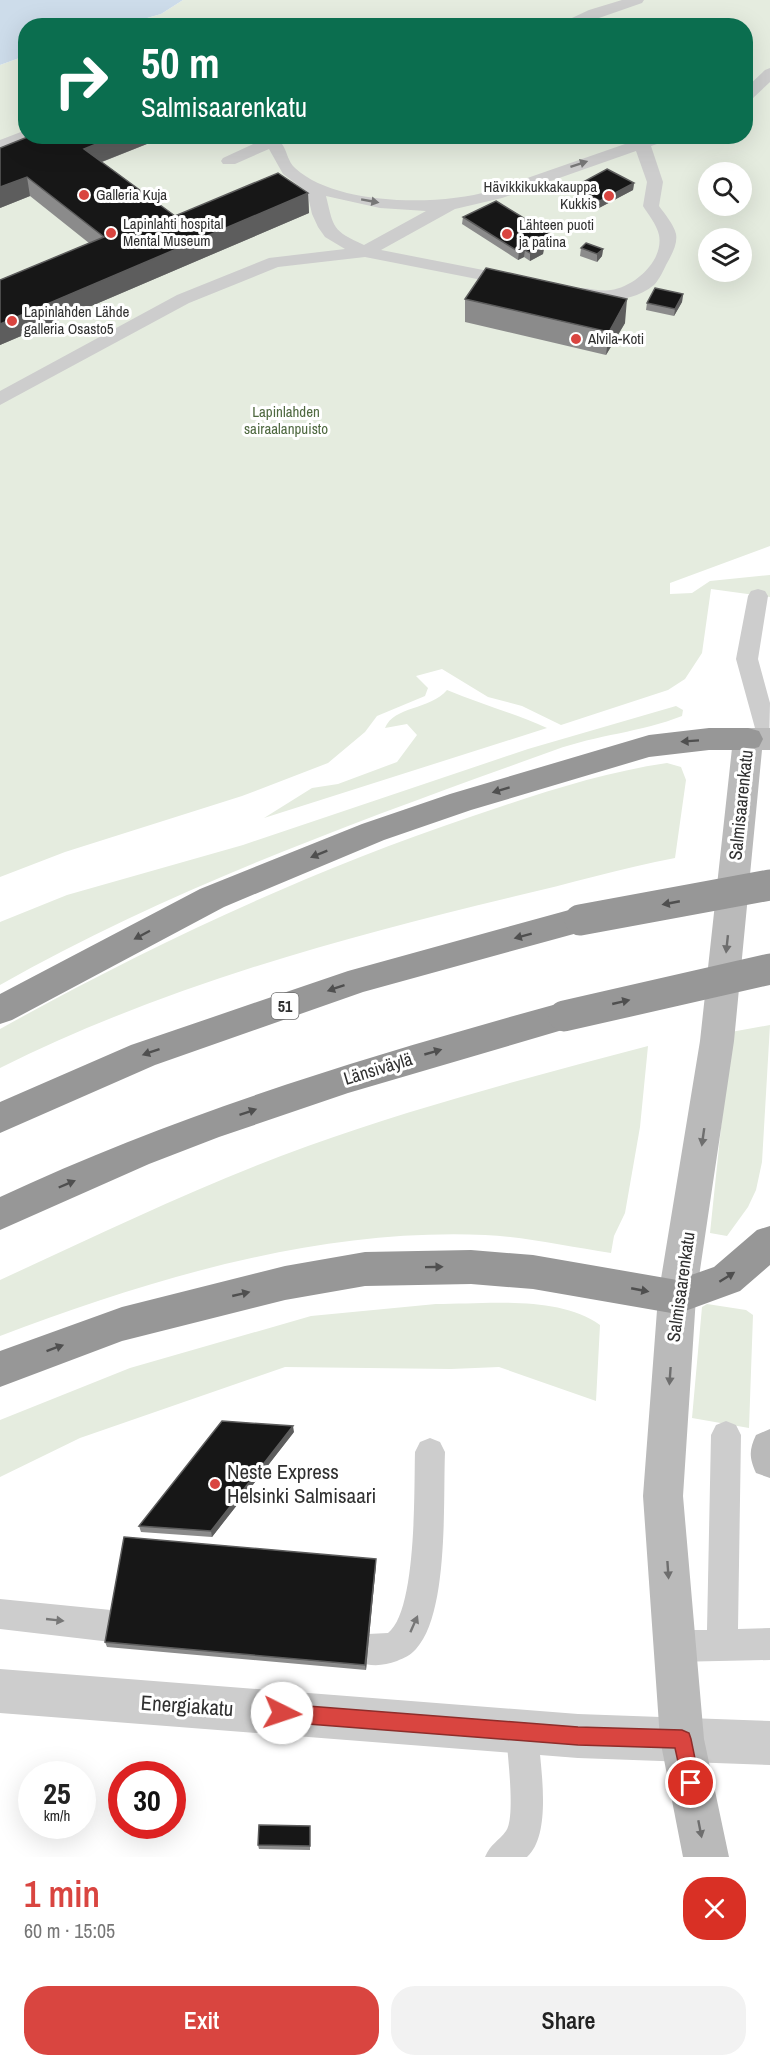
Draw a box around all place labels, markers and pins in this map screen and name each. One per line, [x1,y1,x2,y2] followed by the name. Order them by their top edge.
[484,176,597,214] place label: Hävikkikukkakauppa Kukkis
[96,184,167,205] place label: Galleria Kuja
[77,188,91,202] marker: Galleria Kuja
[602,189,616,203] marker: Hävikkikukkakauppa Kukkis
[123,213,224,251] place label: Lapinlahti hospital Mental Museum
[518,214,594,252] place label: Lähteen puoti ja patina
[104,226,118,240] marker: Lapinlahti hospital Mental Museum
[500,227,514,241] marker: Lähteen puoti ja patina
[24,301,129,339] place label: Lapinlahden Lähde galleria Osasto5
[5,314,19,328] marker: Lapinlahden Lähde galleria Osasto5
[587,328,644,349] place label: Alvila-Koti
[569,332,583,346] marker: Alvila-Koti
[227,1457,376,1510] place label: Neste Express Helsinki Salmisaari
[208,1477,222,1491] marker: Neste Express Helsinki Salmisaari
[665,1757,716,1808] pin

